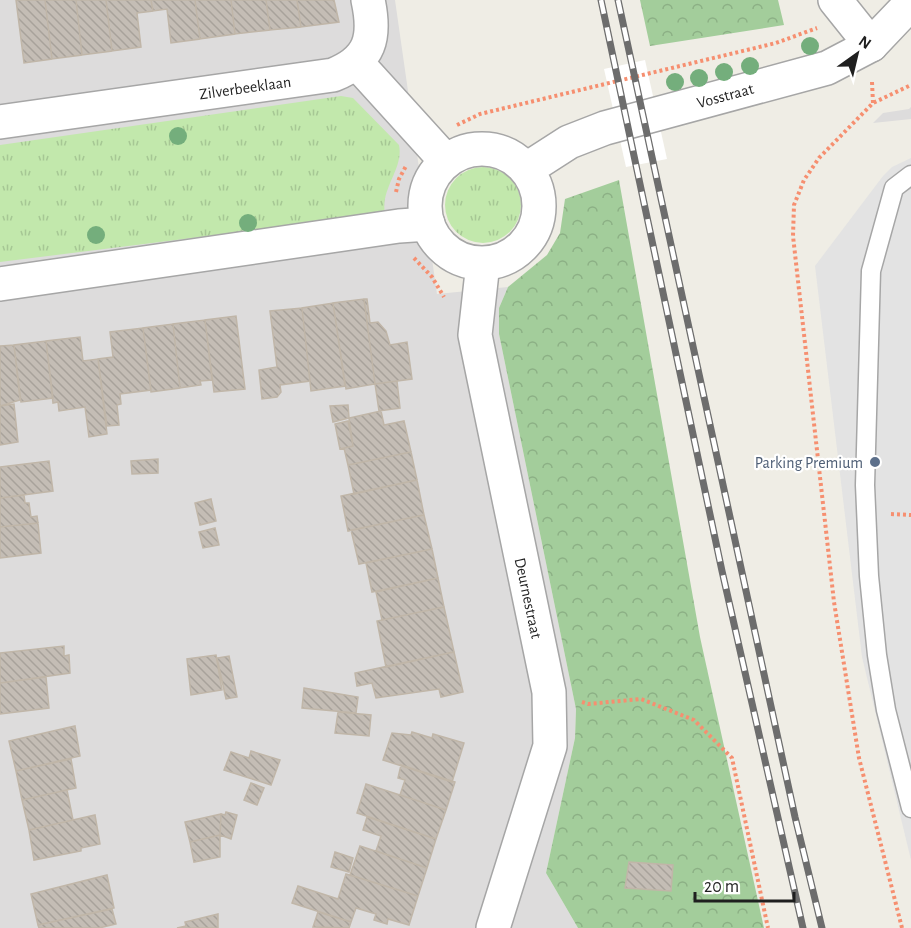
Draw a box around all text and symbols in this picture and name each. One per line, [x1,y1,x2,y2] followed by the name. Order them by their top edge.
[827,24,887,84] north arrow
[856,33,874,52] text: N
[198,74,292,102] street label: Zilverbeeklaan
[695,81,755,111] street label: Vosstraat
[755,455,863,471] place label: Parking Premium
[868,455,882,469] marker: Parking Premium
[512,556,544,640] street label: Deurnestraat
[695,865,794,903] scale bar
[704,878,739,896] text: 20 m

